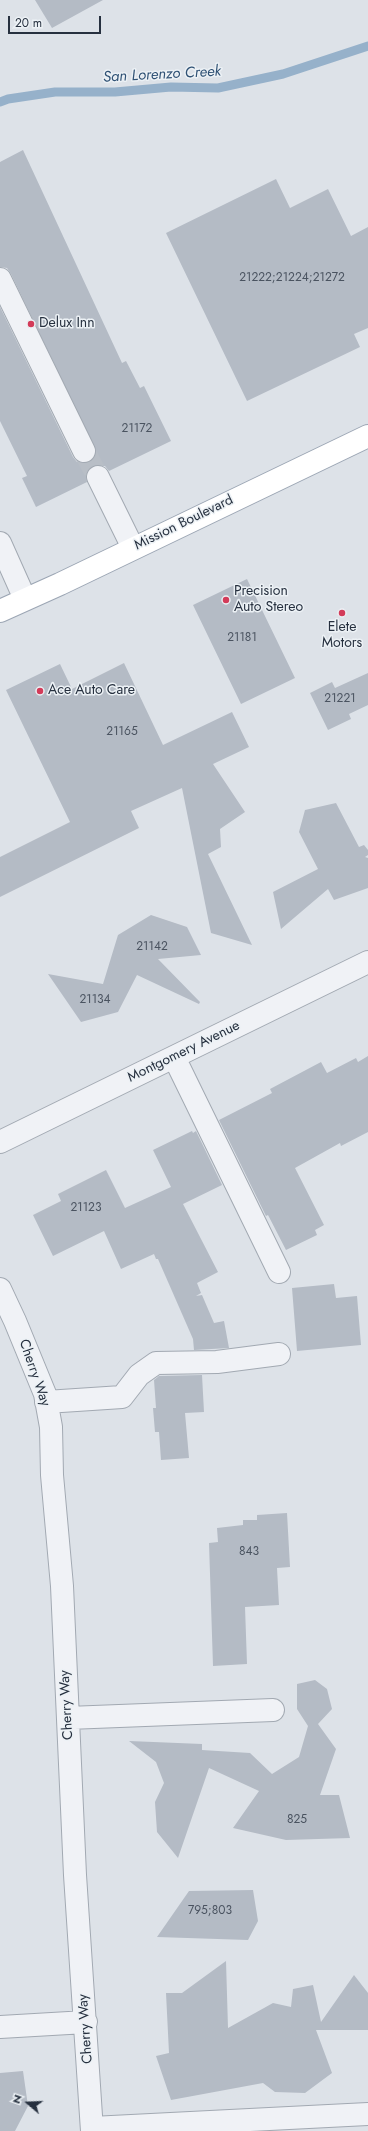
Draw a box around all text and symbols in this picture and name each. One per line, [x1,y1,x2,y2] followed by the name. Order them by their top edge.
[10,8,103,34] scale bar
[15,14,42,32] text: 20 m
[103,63,221,87] water label: San Lorenzo Creek
[239,271,345,285] house number: 21222;21224;21272
[39,316,95,332] place label: Delux Inn
[26,319,36,329] marker: Delux Inn
[122,422,152,436] house number: 21172
[132,492,236,554] street label: Mission Boulevard
[234,584,303,616] place label: Precision Auto Stereo
[221,595,231,605] marker: Precision Auto Stereo
[337,608,347,618] marker: Elete Motors
[322,620,362,652] place label: Elete Motors
[227,631,257,645] house number: 21181
[48,683,135,699] place label: Ace Auto Care
[35,686,45,696] marker: Ace Auto Care
[324,692,356,706] house number: 21221
[106,725,138,739] house number: 21165
[136,940,168,954] house number: 21142
[79,993,111,1007] house number: 21134
[125,1018,243,1086] street label: Montgomery Avenue
[70,1201,102,1215] house number: 21123
[15,1337,53,1409] street label: Cherry Way
[239,1545,259,1559] house number: 843
[57,1670,77,1740] street label: Cherry Way
[287,1813,307,1827] house number: 825
[188,1904,232,1918] house number: 795;803
[75,1994,97,2064] street label: Cherry Way
[8,2083,48,2123] north arrow
[8,2092,26,2106] text: N

